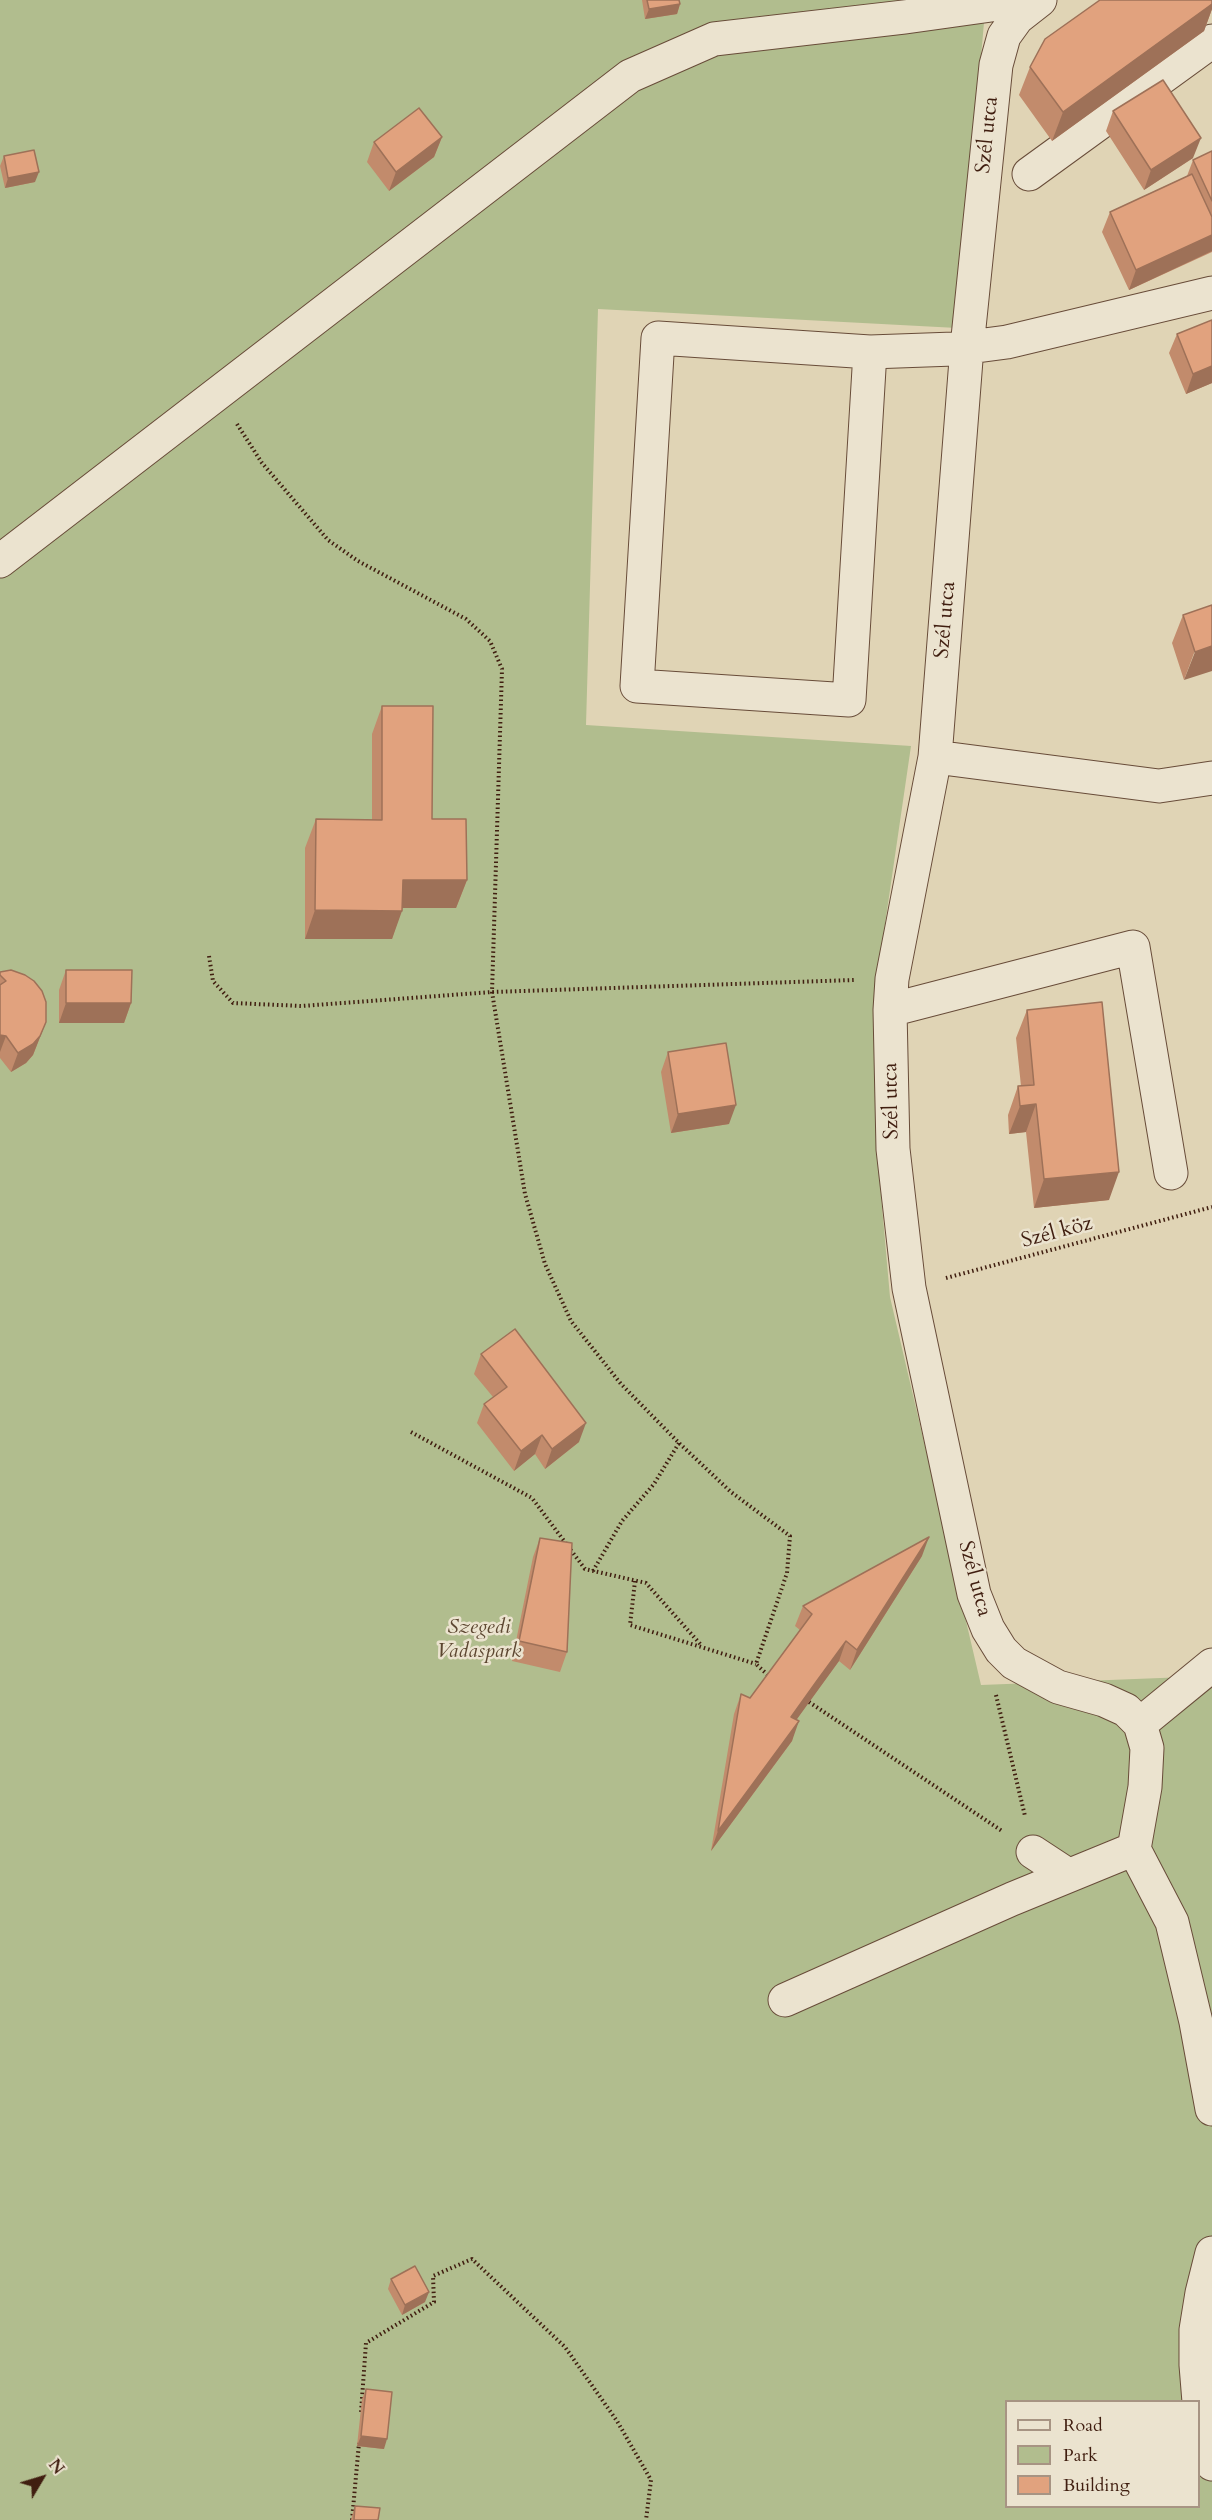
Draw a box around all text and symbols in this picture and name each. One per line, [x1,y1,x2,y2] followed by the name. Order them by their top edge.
[971,95,1005,175] street label: Szél utca
[930,580,962,660] street label: Szél utca
[879,1062,905,1140] street label: Szél utca
[1019,1211,1095,1255] street label: Szél köz
[952,1538,996,1620] street label: Szél utca
[437,1615,521,1665] park label: Szegedi Vadaspark
[1005,2400,1200,2508] legend
[1063,2413,1103,2438] text: Road
[1063,2443,1098,2468] text: Park
[12,2448,72,2508] north arrow
[43,2455,69,2479] text: N
[1063,2473,1130,2498] text: Building

